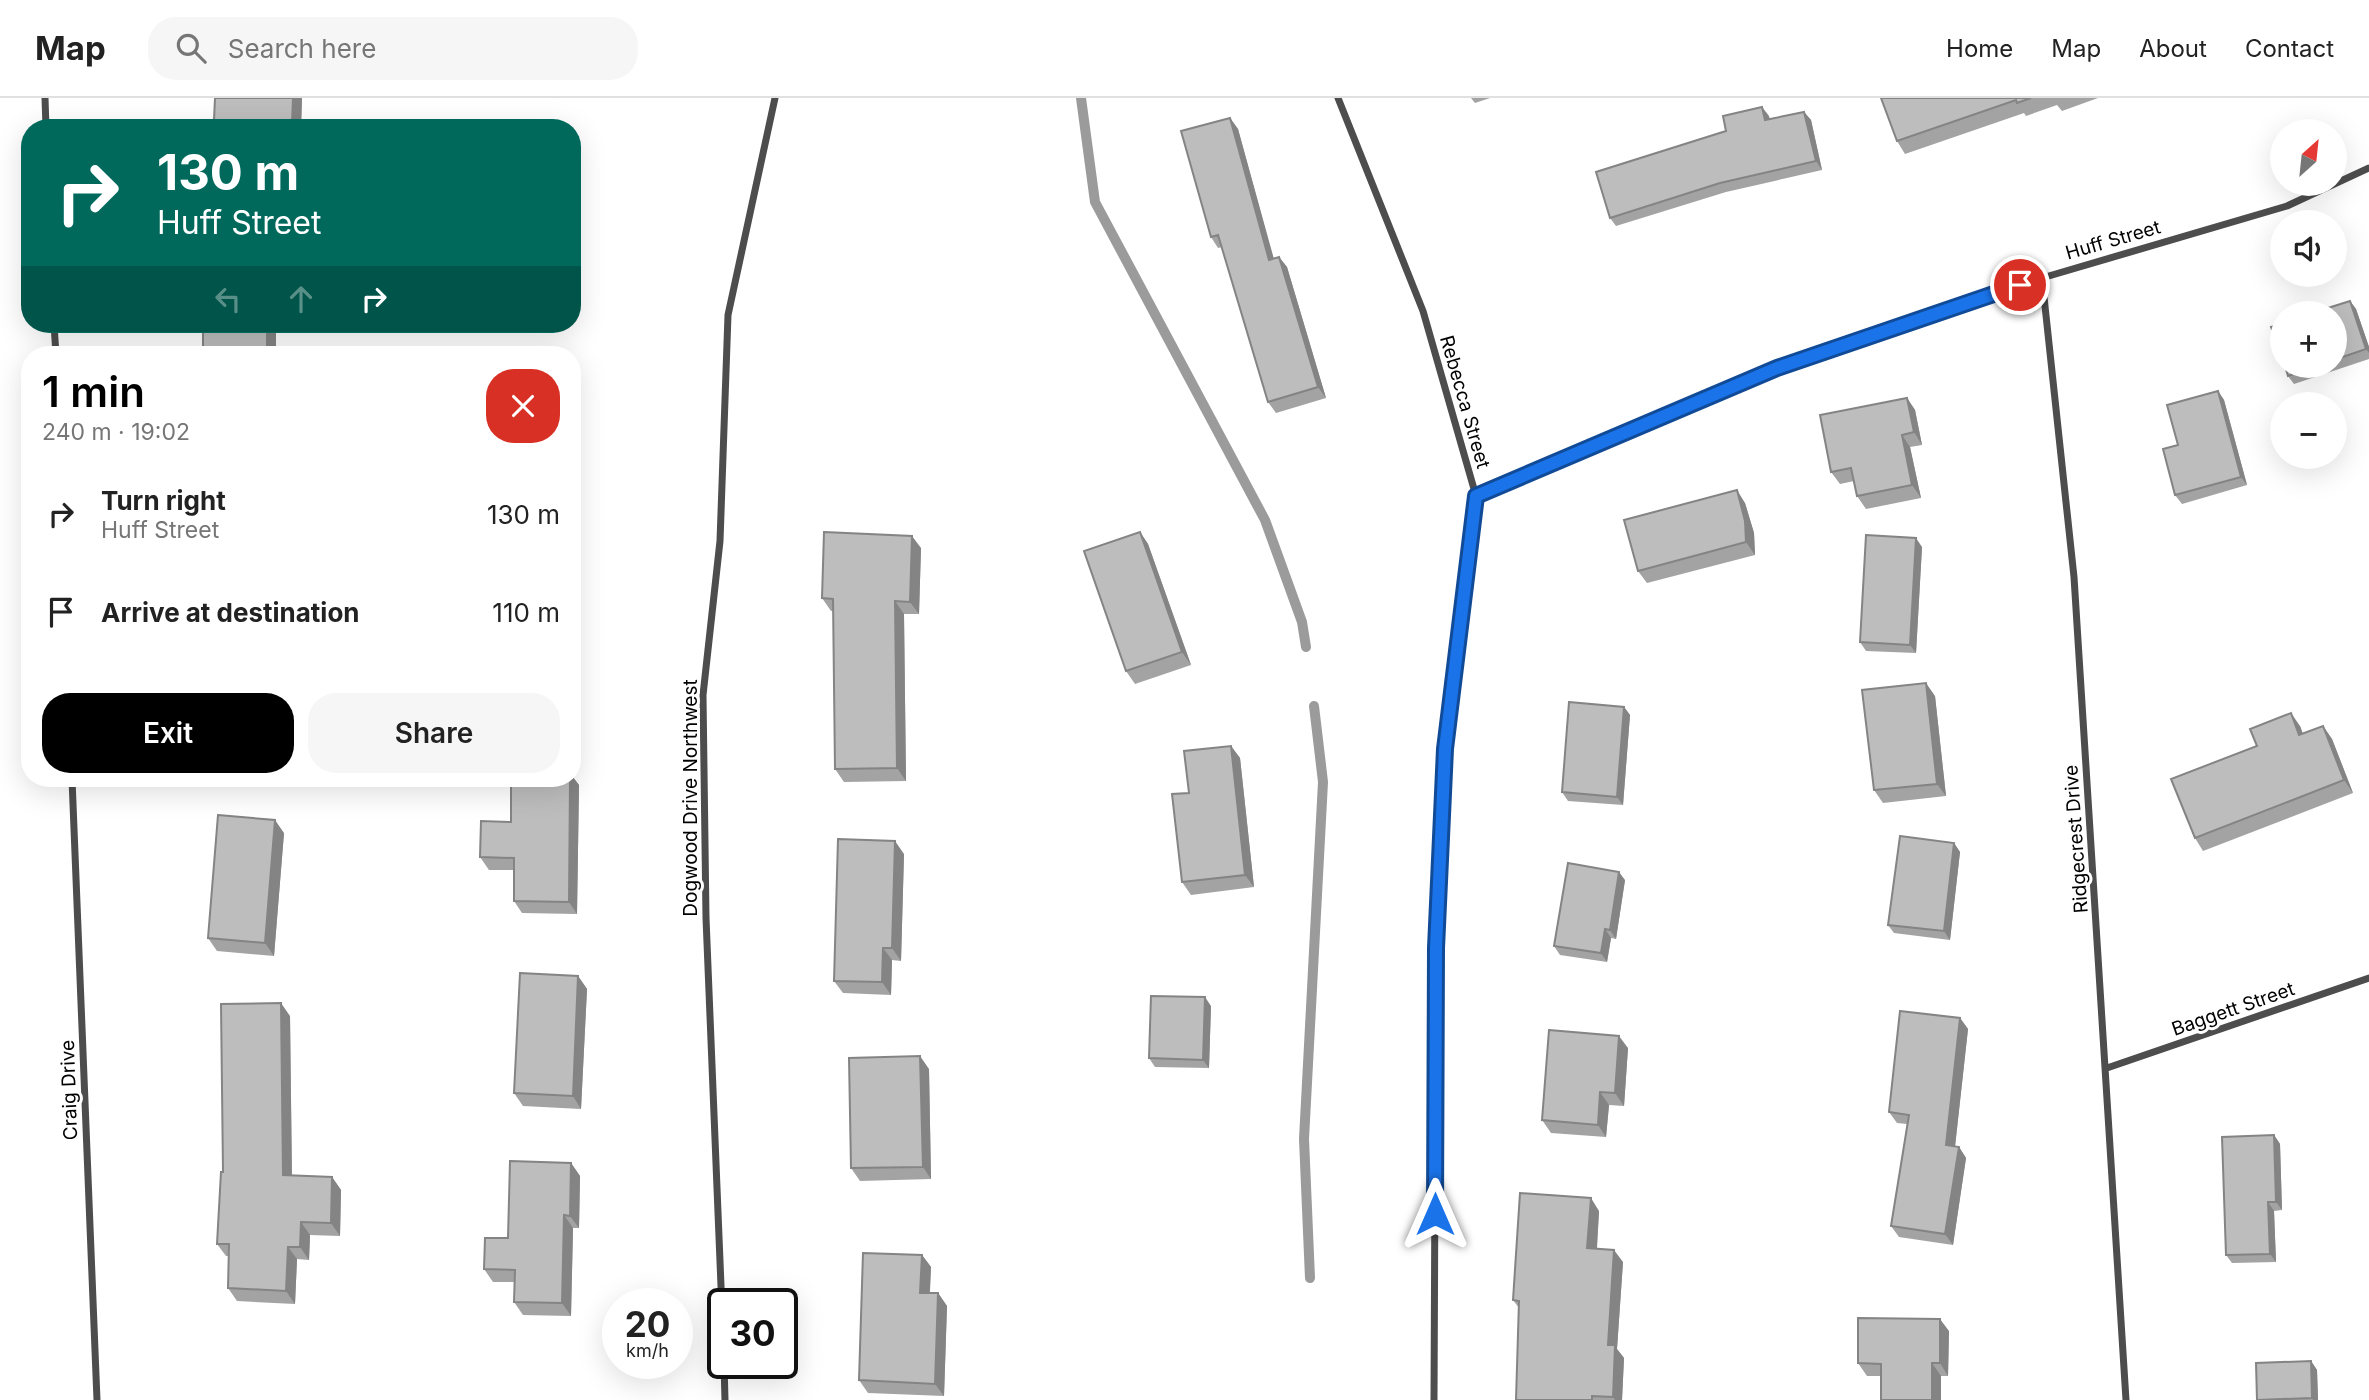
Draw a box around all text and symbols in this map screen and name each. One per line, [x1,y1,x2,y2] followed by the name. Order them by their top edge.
[148,17,638,80] search box
[35,28,106,68] text: Map
[172,29,210,67] icon: search
[228,33,376,64] text: Search here
[1946,34,2013,63] text: Home
[2051,34,2101,63] text: Map
[2139,34,2207,63] text: About
[2245,34,2334,63] text: Contact
[2270,119,2347,196] north arrow
[2270,119,2347,469] map controls
[157,143,299,202] text: 130 m
[42,147,133,238] icon: right
[157,203,321,242] text: Huff Street
[2270,210,2347,287] button: sound
[2063,215,2163,265] street label: Huff Street
[1990,255,2050,315] pin
[2001,266,2039,304] icon: arrive
[209,280,247,318] icon: left
[282,280,320,318] icon: ahead
[355,280,393,318] icon: right
[2270,301,2347,378] button: +
[1435,333,1495,471] street label: Rebecca Street
[42,366,145,417] text: 1 min
[486,369,560,443] button: close
[2270,392,2347,469] button: −
[42,418,190,446] text: 240 m · 19:02
[101,485,226,516] text: Turn right
[42,495,80,533] icon: right
[487,499,560,530] text: 130 m
[101,516,219,544] text: Huff Street
[42,593,80,631] icon: arrive
[101,597,360,628] text: Arrive at destination
[492,597,560,628] text: 110 m
[679,679,702,917] street label: Dogwood Drive Northwest
[42,693,294,773] button: Exit
[308,693,560,773] button: Share
[2059,764,2093,914] street label: Ridgecrest Drive
[2169,977,2297,1041] street label: Baggett Street
[56,1039,82,1141] street label: Craig Drive
[1398,1177,1472,1251] position arrow
[707,1288,798,1379] speed limit sign: 30
[625,1303,670,1345] text: 20
[626,1340,669,1361] text: km/h

